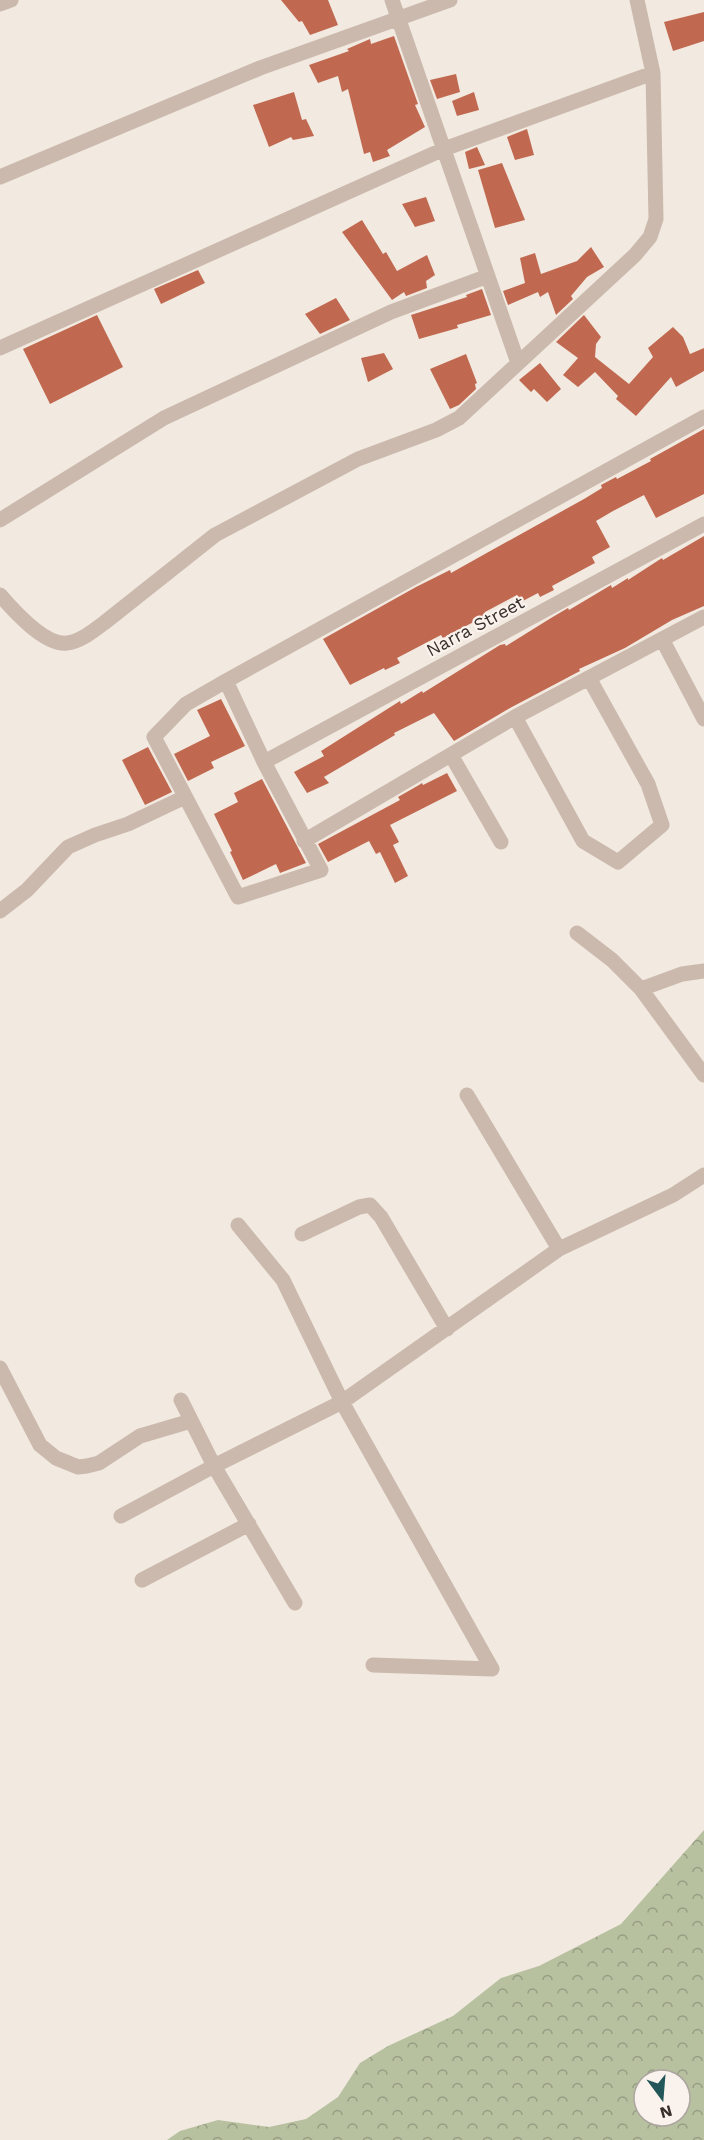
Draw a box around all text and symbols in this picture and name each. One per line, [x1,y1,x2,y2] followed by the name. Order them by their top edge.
[422,591,528,661] street label: Narra Street
[632,2068,692,2128] north arrow
[658,2101,674,2123] text: N

